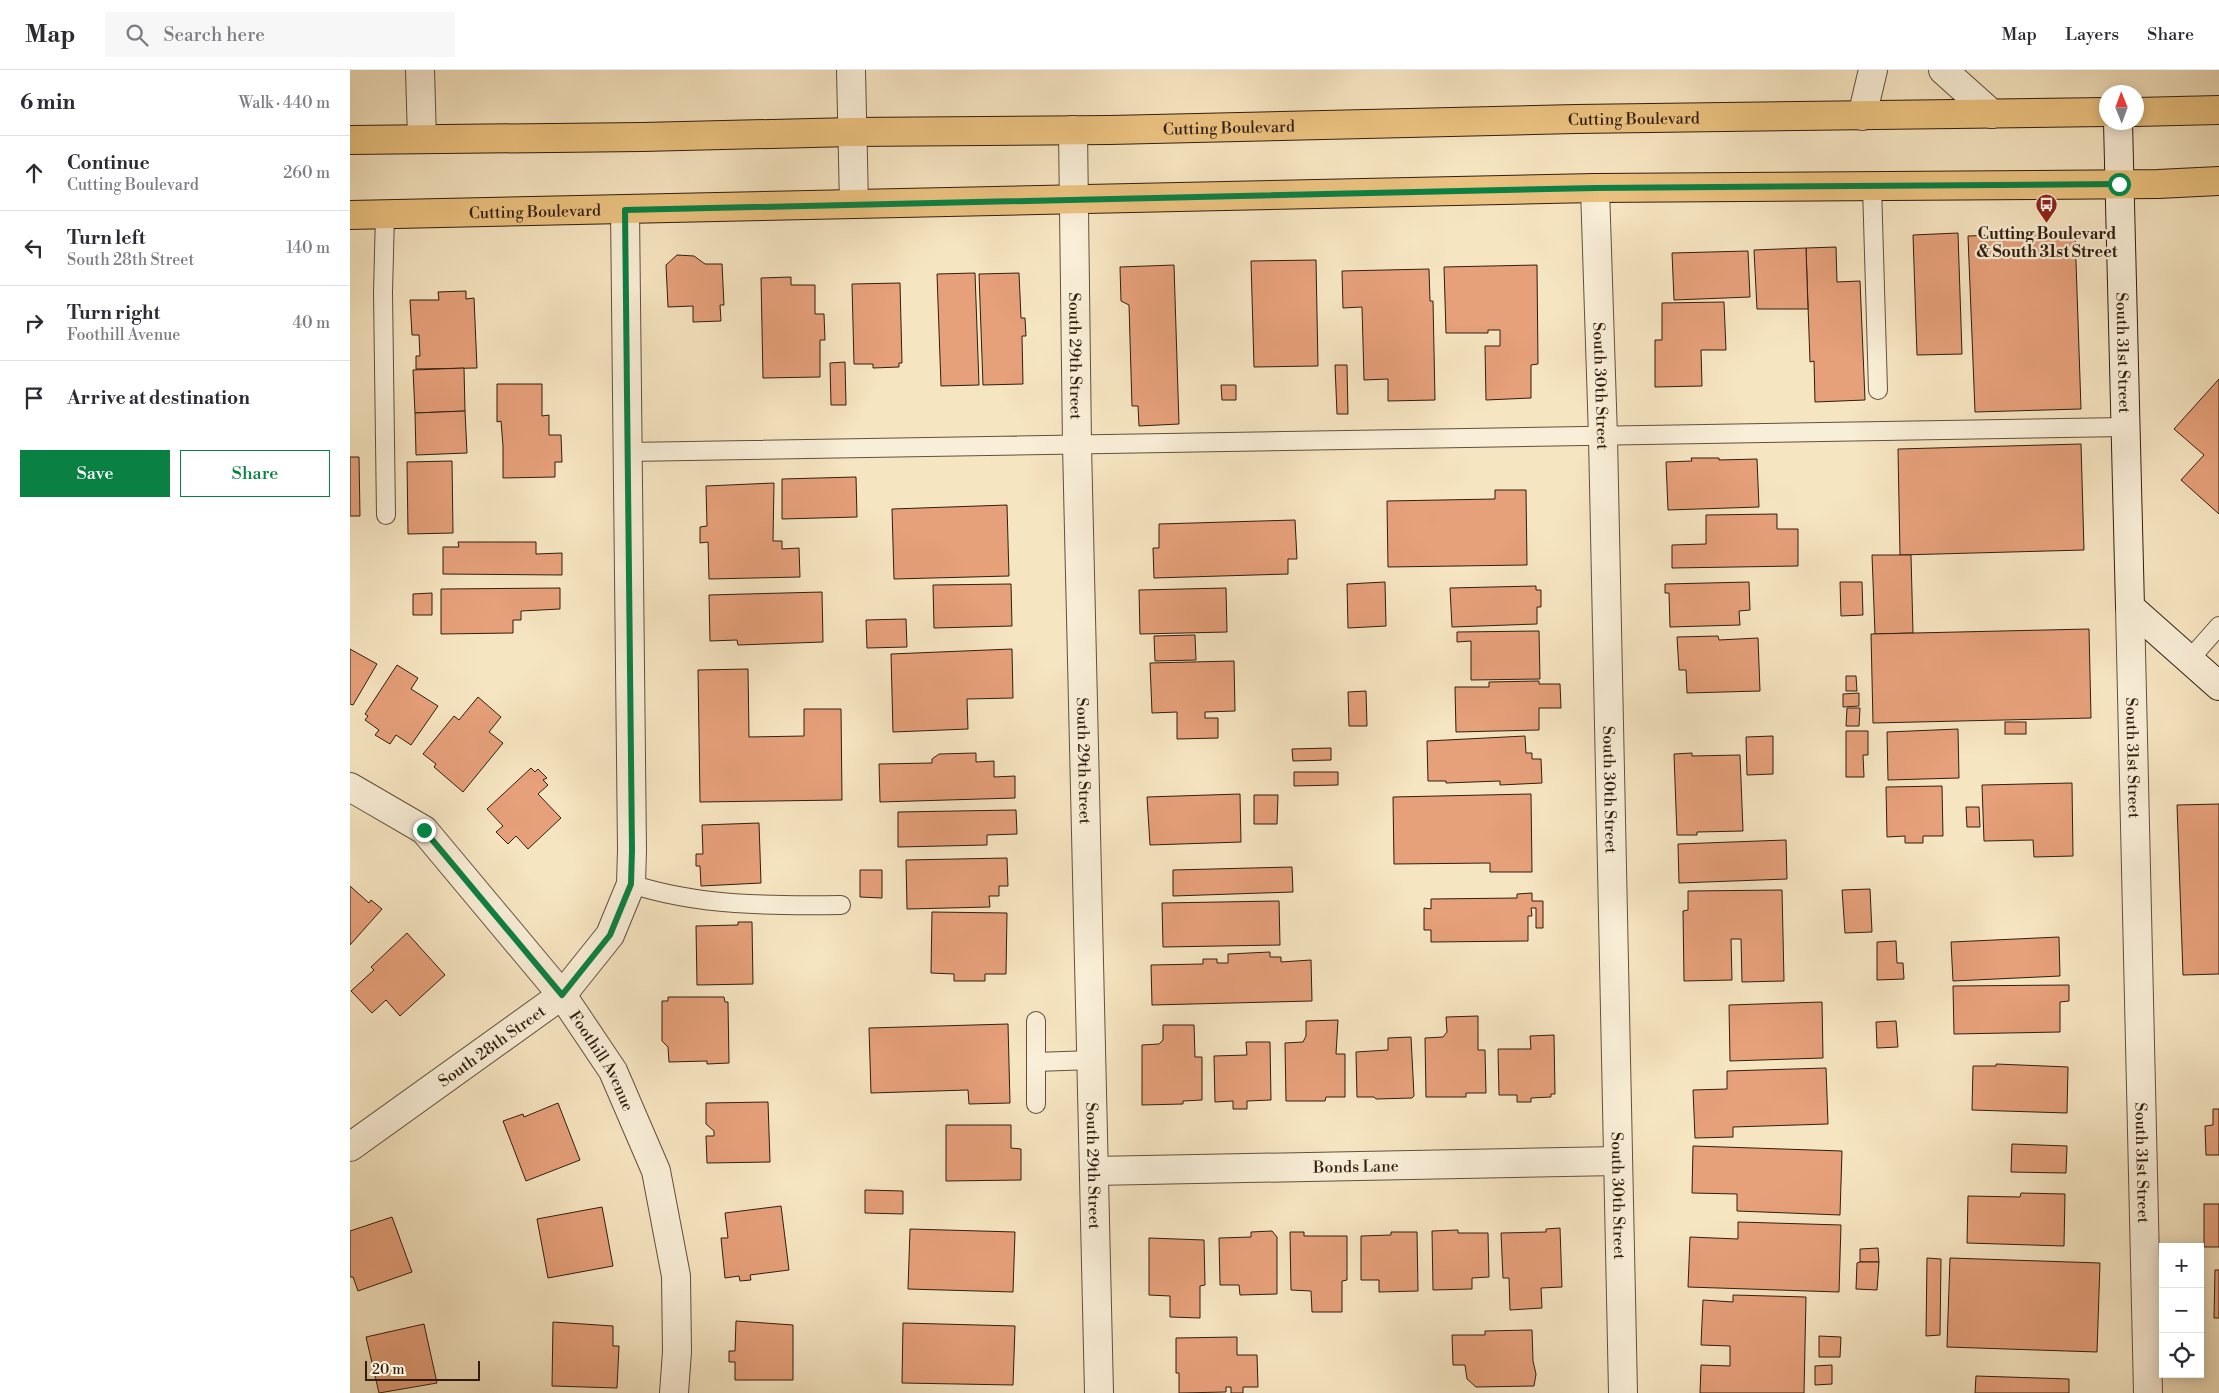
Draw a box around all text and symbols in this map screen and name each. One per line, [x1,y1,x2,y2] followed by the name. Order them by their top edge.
[105,12,455,57] search box
[25,20,75,50] text: Map
[123,21,151,49] icon: search
[163,23,265,47] text: Search here
[2002,23,2037,46] text: Map
[2065,23,2119,46] text: Layers
[2147,23,2194,46] text: Share
[2099,85,2144,130] north arrow
[20,90,75,116] text: 6 min
[239,93,330,113] text: Walk · 440 m
[1568,108,1700,130] street label: Cutting Boulevard
[1163,117,1295,140] street label: Cutting Boulevard
[67,151,150,175] text: Continue
[20,159,48,187] icon: ahead
[283,163,330,183] text: 260 m
[2108,173,2131,196] route start
[67,175,199,195] text: Cutting Boulevard
[2035,192,2059,223] bus stop icon: Cutting Boulevard & South 31st Street
[469,201,601,223] street label: Cutting Boulevard
[1977,224,2118,262] place label: Cutting Boulevard & South 31st Street
[67,226,146,250] text: Turn left
[20,234,48,262] icon: left
[286,238,330,258] text: 140 m
[67,250,194,270] text: South 28th Street
[1064,292,1086,420] street label: South 29th Street
[2111,292,2134,414] street label: South 31st Street
[67,301,160,325] text: Turn right
[20,309,48,337] icon: right
[293,313,330,333] text: 40 m
[1588,322,1612,450] street label: South 30th Street
[67,325,180,345] text: Foothill Avenue
[20,384,48,412] icon: arrive
[67,386,250,410] text: Arrive at destination
[20,450,170,497] button: Save
[180,450,330,497] button: Share
[1072,697,1095,825] street label: South 29th Street
[2121,697,2144,819] street label: South 31st Street
[1598,726,1621,854] street label: South 30th Street
[413,819,436,842] route end
[434,1001,550,1092] street label: South 28th Street
[564,1007,638,1114] street label: Foothill Avenue
[1081,1102,1104,1230] street label: South 29th Street
[2130,1102,2153,1224] street label: South 31st Street
[1607,1132,1629,1260] street label: South 30th Street
[1312,1156,1399,1178] street label: Bonds Lane
[2159,1243,2204,1378] map controls
[2159,1243,2204,1288] button: +
[2159,1288,2204,1333] button: −
[2159,1333,2204,1378] button: locate
[365,1358,480,1381] scale bar
[372,1361,404,1379] text: 20 m

